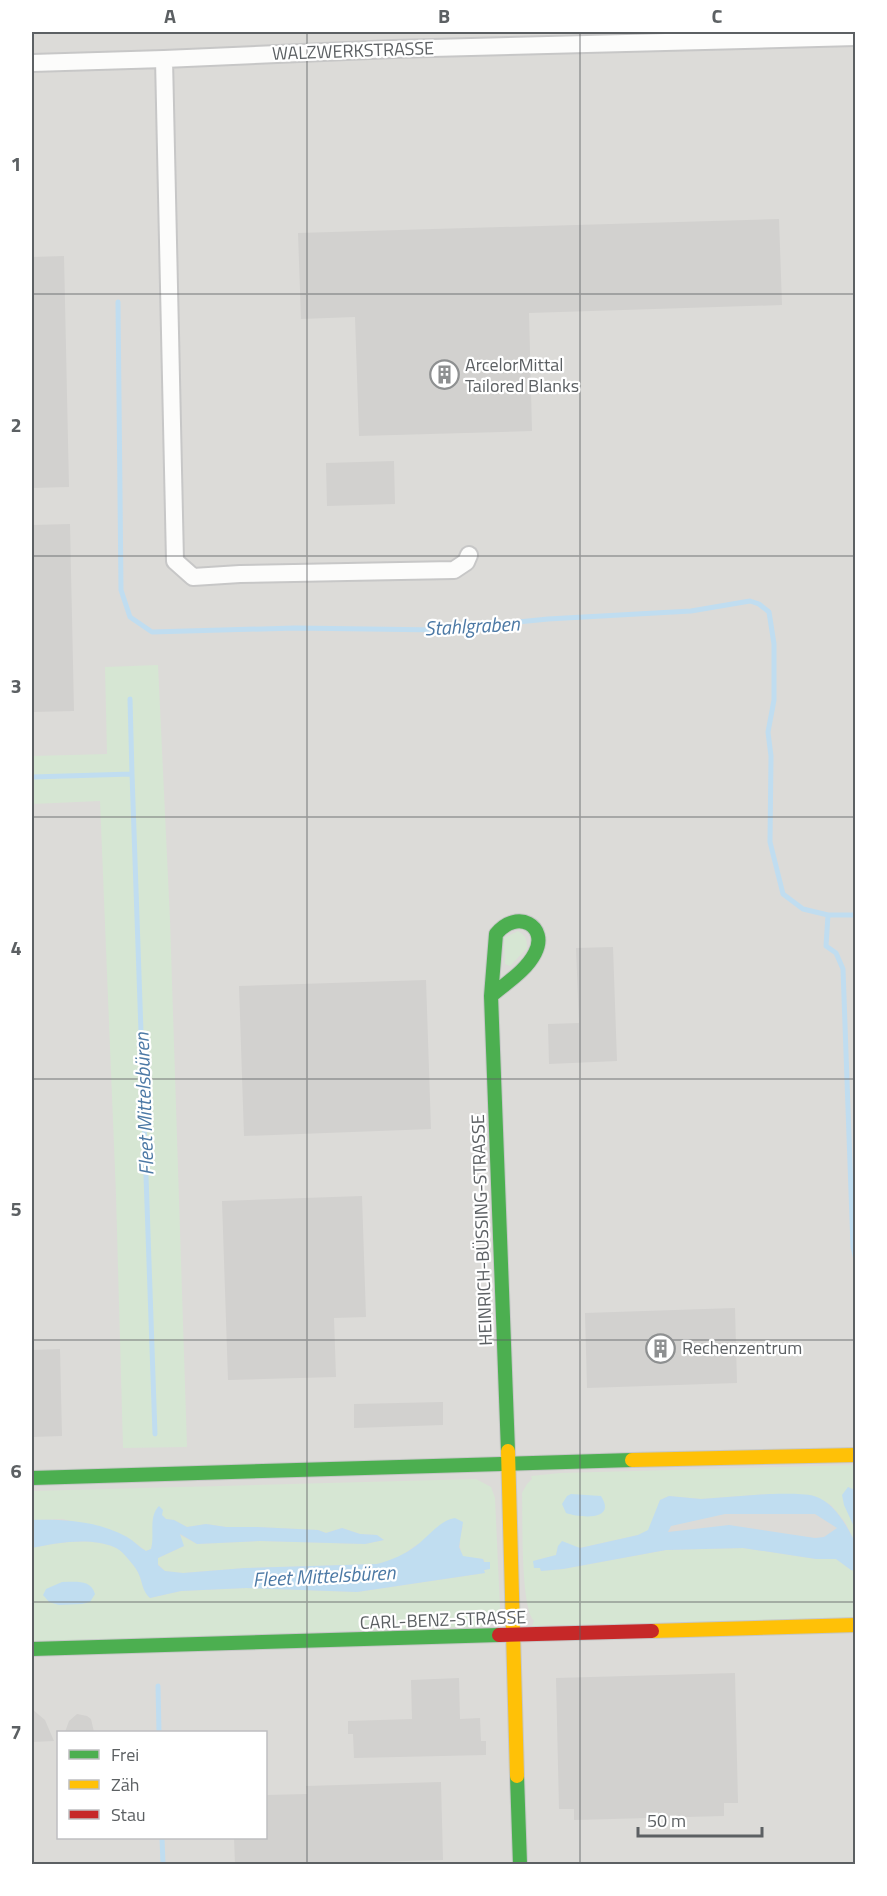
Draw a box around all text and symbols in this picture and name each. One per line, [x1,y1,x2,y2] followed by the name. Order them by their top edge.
[164,0,176,31] text: A
[438,0,450,31] text: B
[712,0,723,31] text: C
[272,34,434,67] street label: WALZWERKSTRASSE
[10,148,22,179] text: 1
[465,351,579,399] place label: ArcelorMittal Tailored Blanks
[428,359,460,391] building icon: ArcelorMittal Tailored Blanks
[10,409,22,440] text: 2
[424,607,521,643] water label: Stahlgraben
[10,670,22,701] text: 3
[10,932,22,963] text: 4
[125,1031,161,1176] water label: Fleet Mittelsbüren
[464,1114,499,1346] street label: HEINRICH-BÜSSING-STRASSE
[10,1193,22,1224] text: 5
[645,1332,677,1364] building icon: Rechenzentrum
[682,1334,802,1361] place label: Rechenzentrum
[10,1455,22,1486] text: 6
[252,1556,397,1595] water label: Fleet Mittelsbüren
[359,1603,527,1636] street label: CARL-BENZ-STRASSE
[10,1716,22,1747] text: 7
[57,1731,267,1839] legend
[111,1741,139,1768] text: Frei
[111,1771,139,1798] text: Zäh
[638,1800,762,1838] scale bar
[111,1801,146,1828] text: Stau
[647,1807,686,1834] text: 50 m

